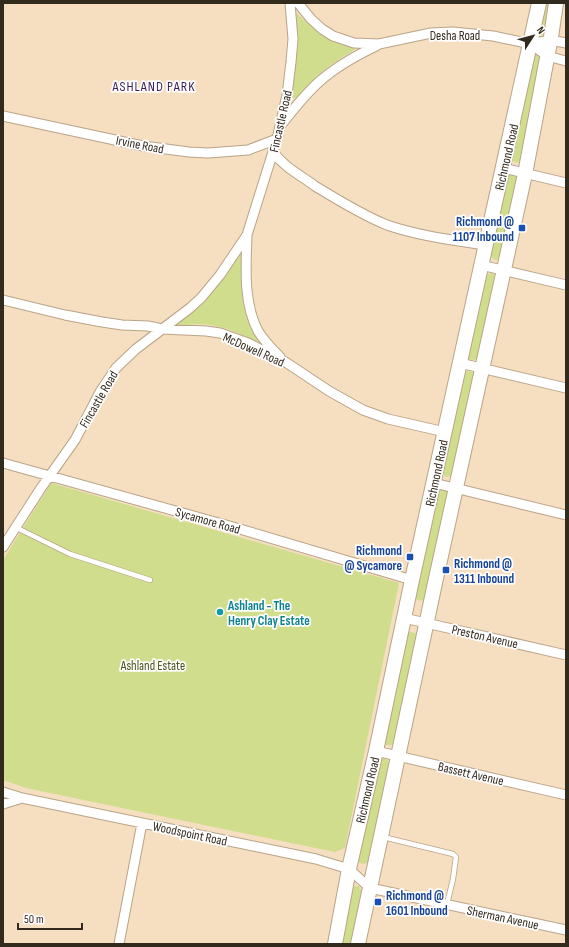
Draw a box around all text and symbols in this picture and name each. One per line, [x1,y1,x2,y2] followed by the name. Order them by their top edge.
[513,16,553,56] north arrow
[534,24,548,37] text: N
[430,28,480,44] street label: Desha Road
[111,78,196,95] district label: ASHLAND PARK
[266,89,296,154] street label: Fincastle Road
[492,122,522,192] street label: Richmond Road
[115,133,165,157] street label: Irvine Road
[453,214,514,245] place label: Richmond @ 1107 Inbound
[517,223,527,233] marker: Richmond @ 1107 Inbound
[220,329,287,371] street label: McDowell Road
[76,368,122,431] street label: Fincastle Road
[422,438,452,508] street label: Richmond Road
[173,504,242,538] street label: Sycamore Road
[344,543,402,574] place label: Richmond @ Sycamore
[405,552,415,562] marker: Richmond @ Sycamore
[454,556,515,587] place label: Richmond @ 1311 Inbound
[441,565,451,575] marker: Richmond @ 1311 Inbound
[227,598,310,629] place label: Ashland - The Henry Clay Estate
[215,607,225,617] marker: Ashland - The Henry Clay Estate
[450,622,519,652] street label: Preston Avenue
[120,658,185,674] park label: Ashland Estate
[353,755,383,825] street label: Richmond Road
[436,759,505,789] street label: Bassett Avenue
[151,818,228,850] street label: Woodspoint Road
[386,888,448,919] place label: Richmond @ 1601 Inbound
[373,897,383,907] marker: Richmond @ 1601 Inbound
[465,903,540,933] street label: Sherman Avenue
[18,905,82,931] scale bar
[24,912,44,927] text: 50 m

